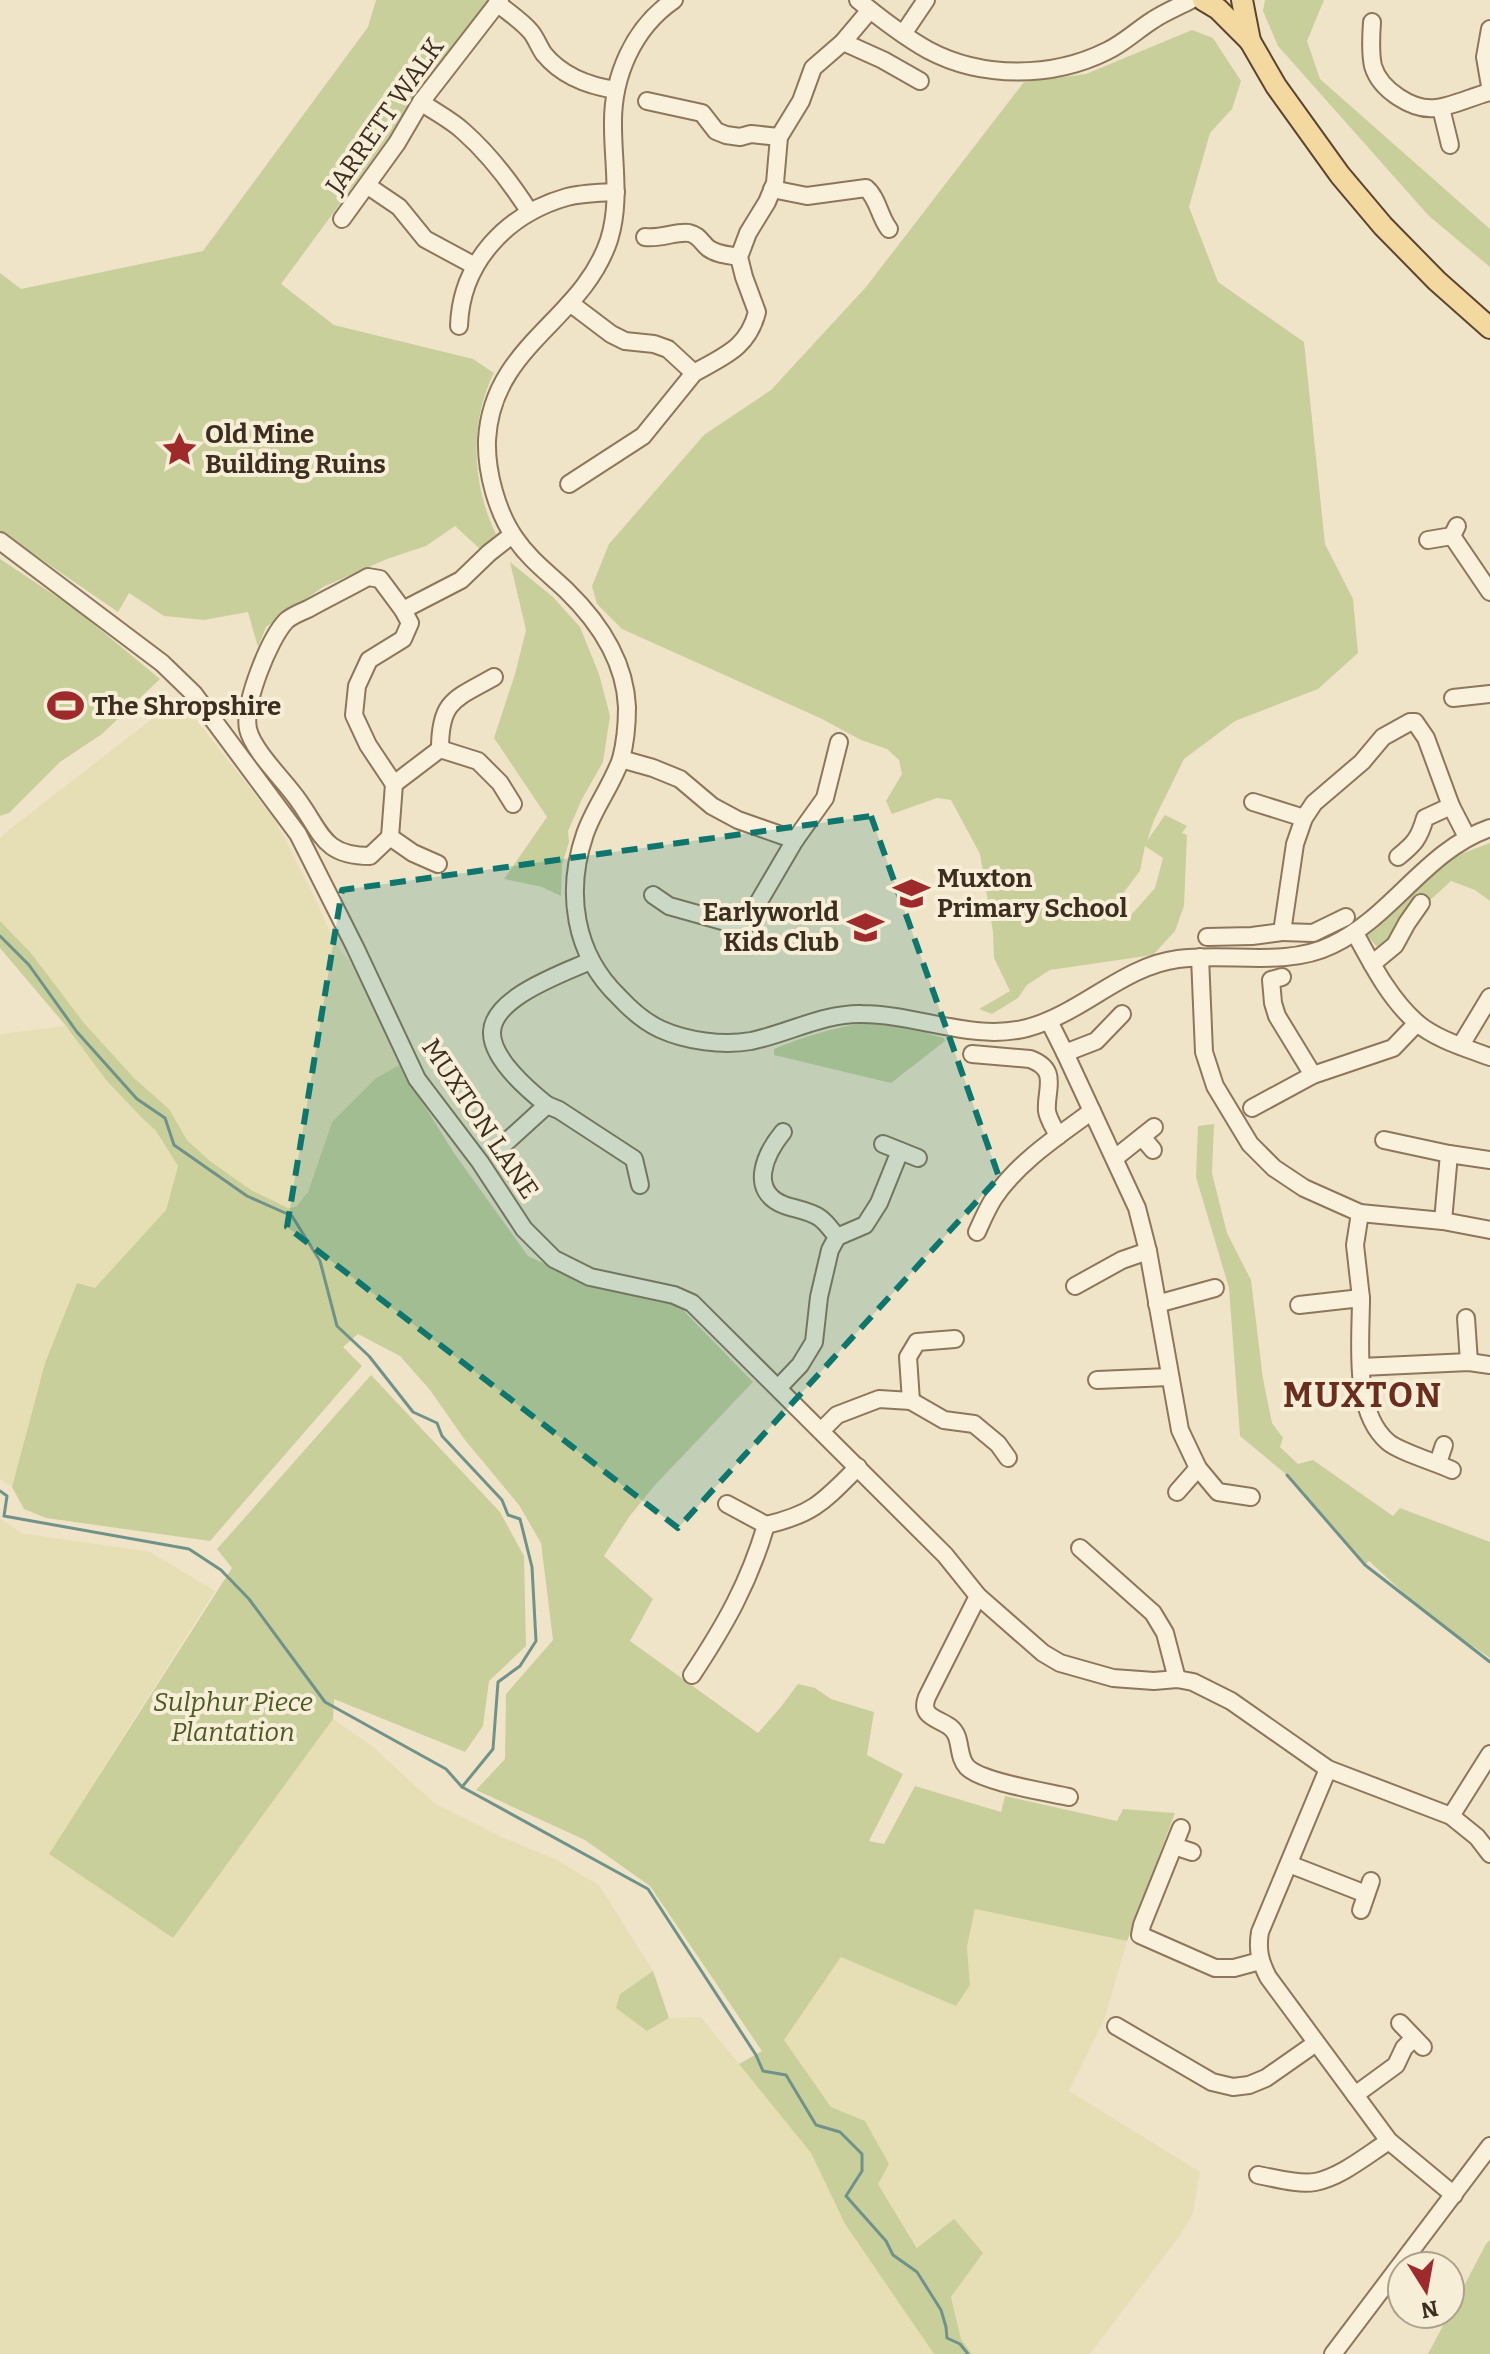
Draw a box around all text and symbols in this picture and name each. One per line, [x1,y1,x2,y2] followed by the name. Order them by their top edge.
[319,31,451,201] street label: JARRETT WALK
[205,419,386,480] place label: Old Mine Building Ruins
[160,430,198,468] place icon: Old Mine Building Ruins
[47,687,85,725] sports icon: The Shropshire
[92,691,281,722] place label: The Shropshire
[937,863,1127,924] place label: Muxton Primary School
[892,874,930,912] school or university icon: Muxton Primary School
[703,897,839,958] place label: Earlyworld Kids Club
[846,908,884,946] school or university icon: Earlyworld Kids Club
[415,1033,545,1205] street label: MUXTON LANE
[1283,1375,1443,1416] district label: MUXTON
[153,1687,313,1748] park label: Sulphur Piece Plantation
[1386,2250,1466,2330] north arrow
[1419,2294,1441,2324] text: N

